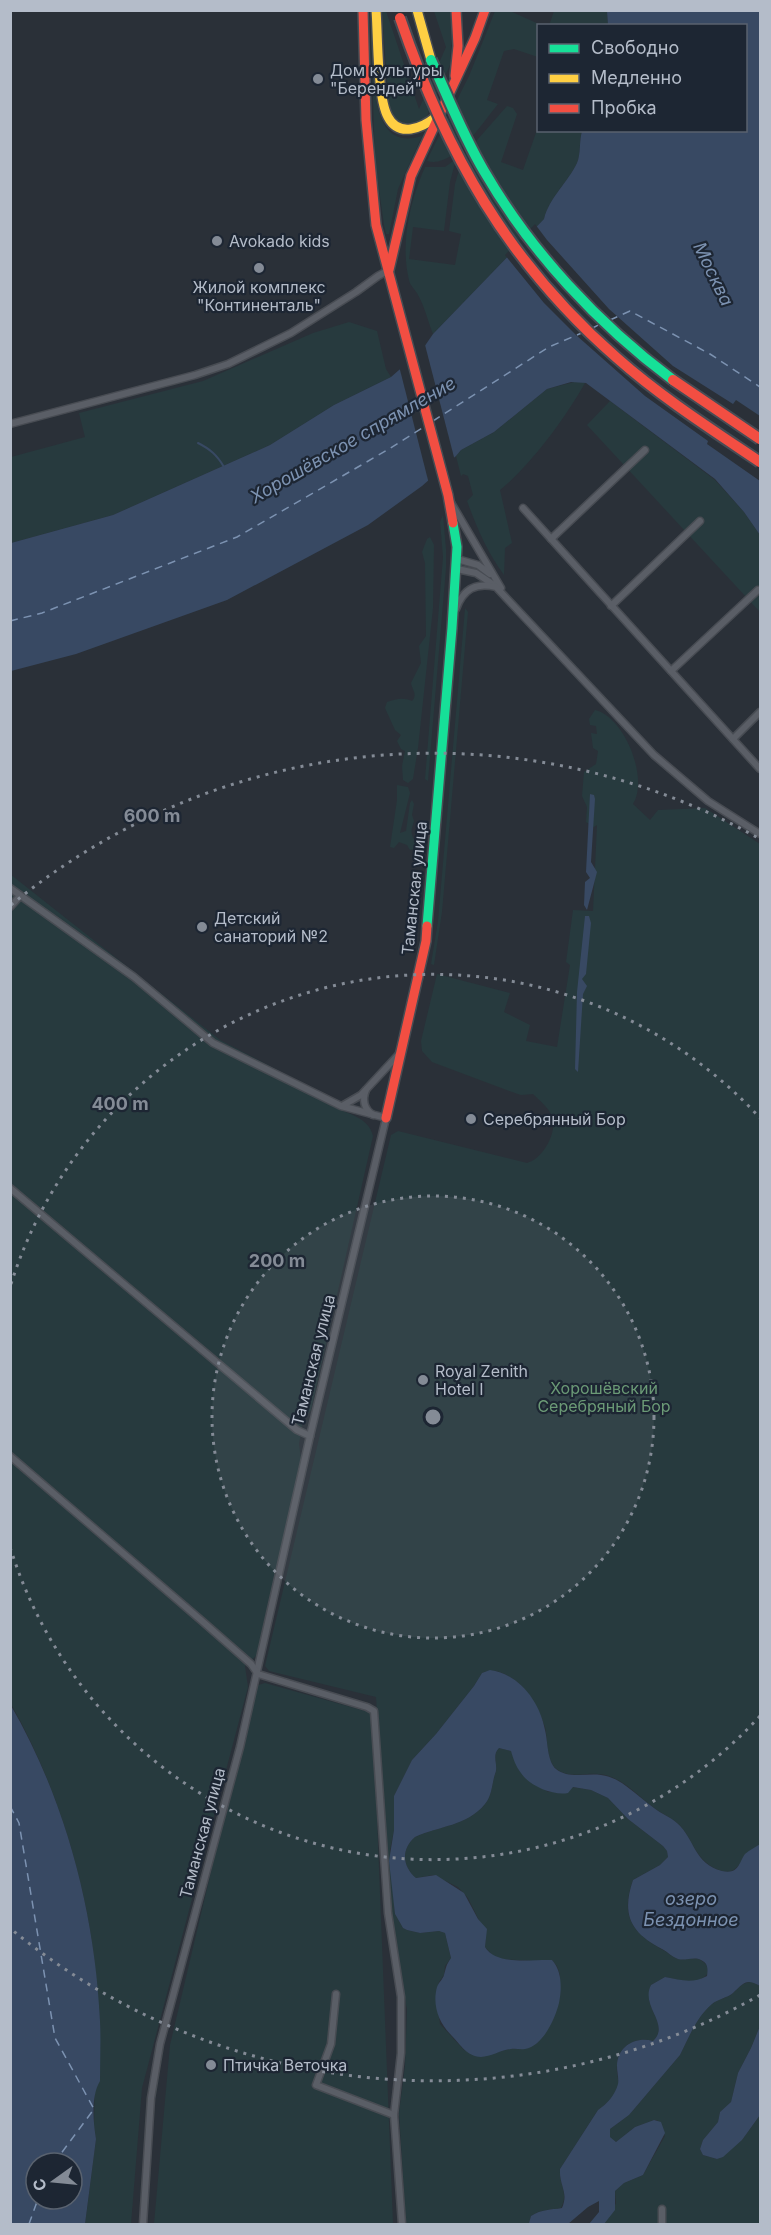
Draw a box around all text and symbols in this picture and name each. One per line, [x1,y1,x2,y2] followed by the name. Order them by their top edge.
[537,24,747,132] legend
[591,37,679,58] text: Свободно
[330,60,443,98] place label: Дом культуры "Берендей"
[591,67,682,88] text: Медленно
[311,72,325,86] marker: Дом культуры "Берендей"
[591,97,657,118] text: Пробка
[229,231,330,251] place label: Avokado kids
[210,234,224,248] marker: Avokado kids
[689,238,738,309] water label: Москва
[252,261,266,275] marker: Жилой комплекс "Континенталь"
[192,277,326,315] place label: Жилой комплекс "Континенталь"
[245,372,459,508] water label: Хорошёвское спрямление
[124,805,180,826] text: 600 m
[397,820,431,956] street label: Таманская улица
[214,908,328,946] place label: Детский санаторий №2
[195,920,209,934] marker: Детский санаторий №2
[91,1093,149,1114] text: 400 m
[483,1109,626,1129] place label: Серебрянный Бор
[464,1112,478,1126] marker: Серебрянный Бор
[249,1250,305,1271] text: 200 m
[287,1292,339,1428] street label: Таманская улица
[435,1361,528,1399] place label: Royal Zenith Hotel I
[416,1373,430,1387] marker: Royal Zenith Hotel I
[537,1378,671,1416] park label: Хорошёвский Серебряный Бор
[423,1407,443,1427] centre of rings
[175,1765,229,1901] street label: Таманская улица
[643,1888,739,1930] water label: озеро Бездонное
[223,2055,347,2075] place label: Птичка Веточка
[204,2058,218,2072] marker: Птичка Веточка
[24,2151,84,2211] north arrow
[28,2176,51,2193] text: С

